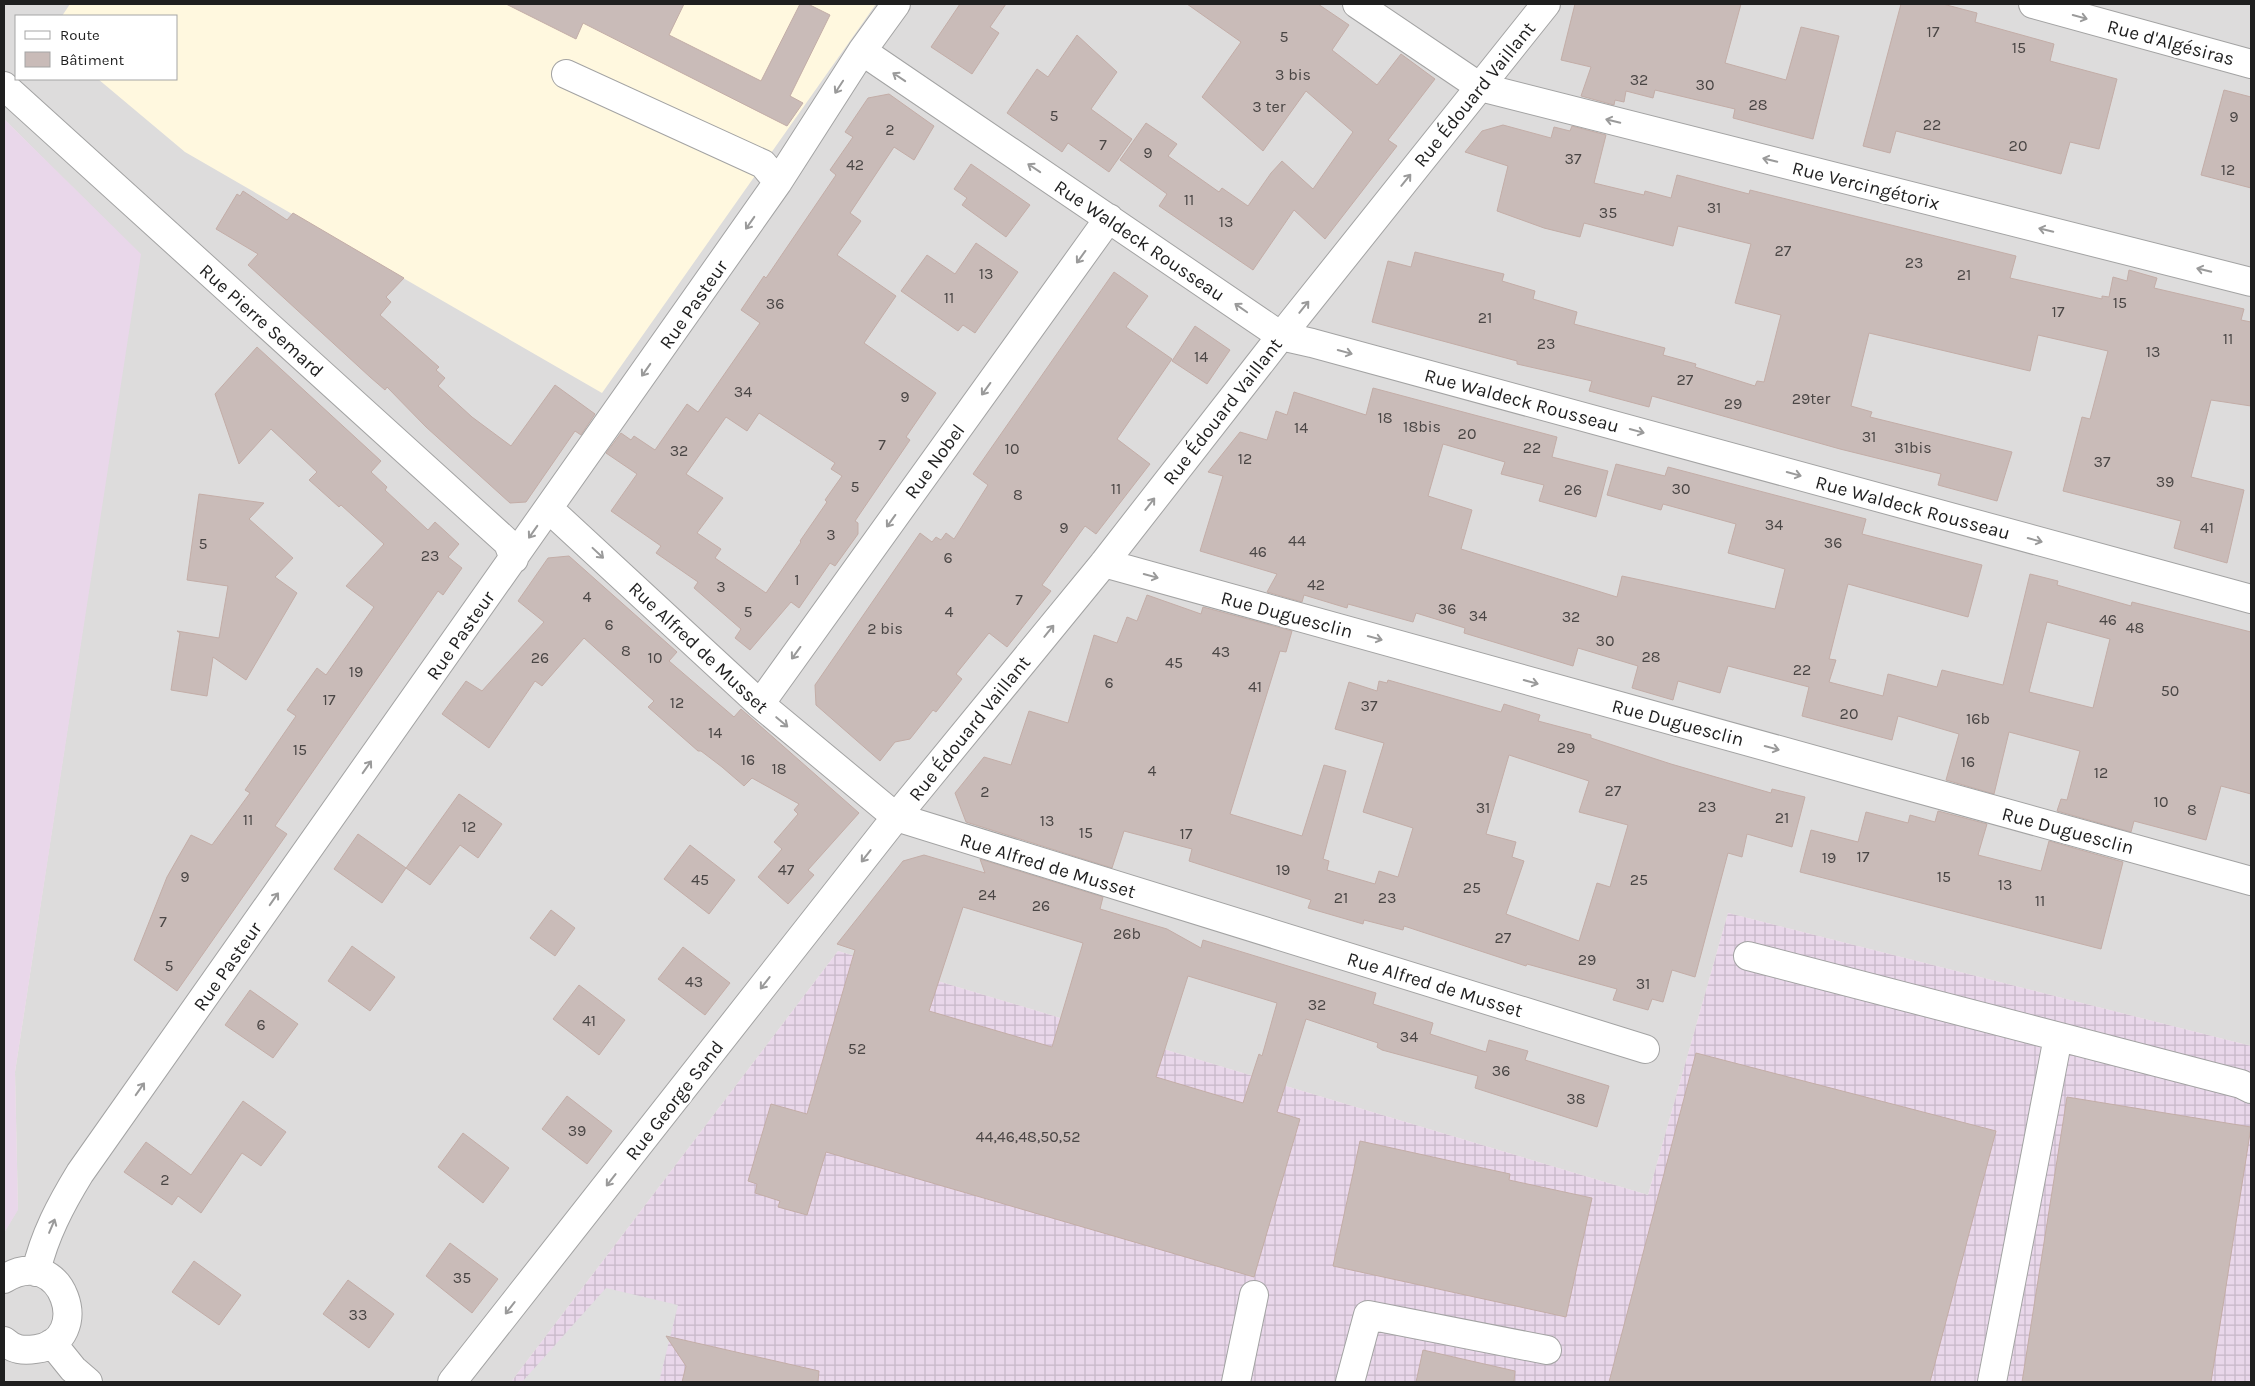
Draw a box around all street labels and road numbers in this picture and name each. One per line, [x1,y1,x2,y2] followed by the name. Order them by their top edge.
[2105,15,2237,71] street label: Rue d'Algésiras
[1409,17,1540,172] street label: Rue Édouard Vaillant
[1790,157,1942,215] street label: Rue Vercingétorix
[1050,176,1229,306] street label: Rue Waldeck Rousseau
[655,256,733,353] street label: Rue Pasteur
[195,259,328,382] street label: Rue Pierre Semard
[1158,333,1287,489] street label: Rue Édouard Vaillant
[1422,364,1622,438] street label: Rue Waldeck Rousseau
[900,420,969,503] street label: Rue Nobel
[1813,471,2013,545] street label: Rue Waldeck Rousseau
[624,577,773,718] street label: Rue Alfred de Musset
[422,587,500,684] street label: Rue Pasteur
[1218,587,1355,643] street label: Rue Duguesclin
[904,651,1035,806] street label: Rue Édouard Vaillant
[1609,695,1746,751] street label: Rue Duguesclin
[1999,803,2136,859] street label: Rue Duguesclin
[957,829,1138,903] street label: Rue Alfred de Musset
[189,918,267,1015] street label: Rue Pasteur
[1344,948,1525,1022] street label: Rue Alfred de Musset
[621,1036,728,1165] street label: Rue George Sand

